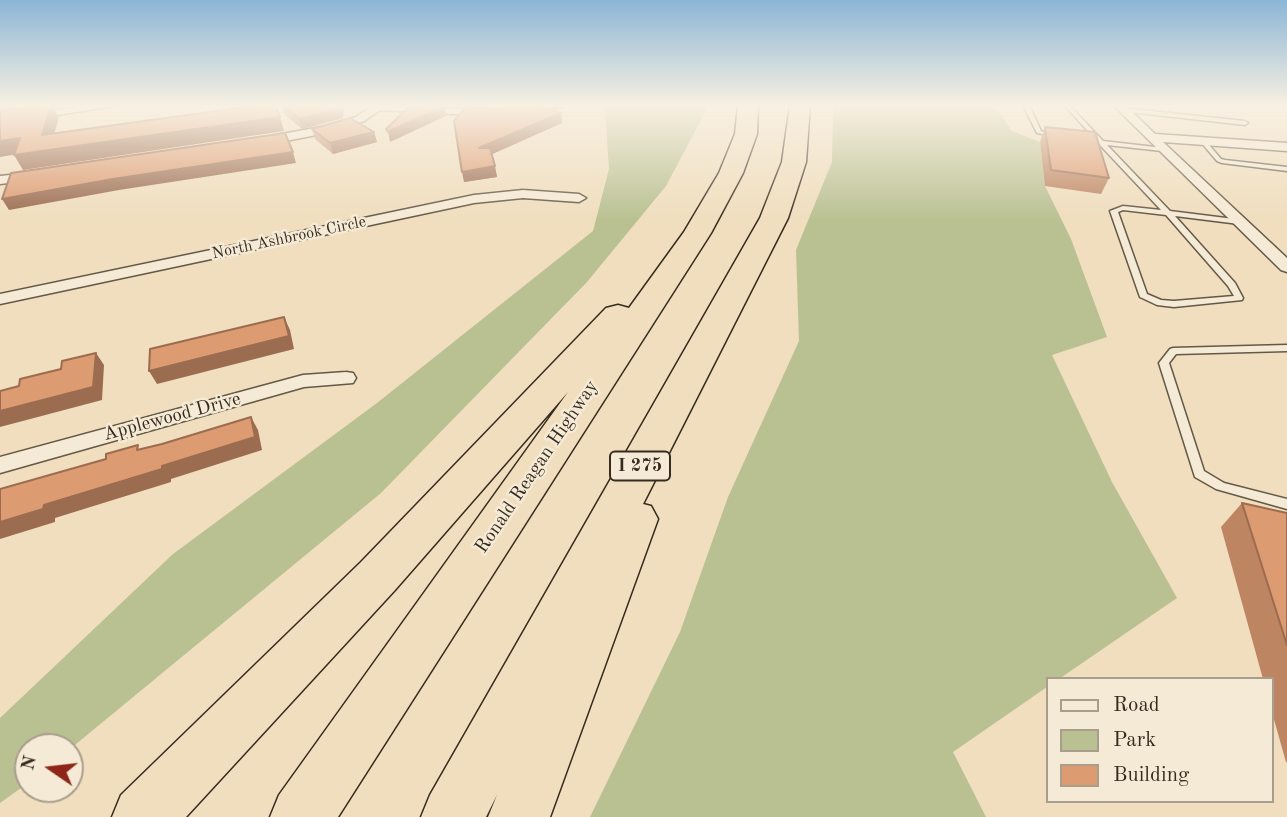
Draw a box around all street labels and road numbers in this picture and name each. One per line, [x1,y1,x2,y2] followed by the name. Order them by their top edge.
[210,212,368,264] street label: North Ashbrook Circle
[471,376,603,558] street label: Ronald Reagan Highway
[101,388,243,446] street label: Applewood Drive
[610,452,670,480] road number: I 275

